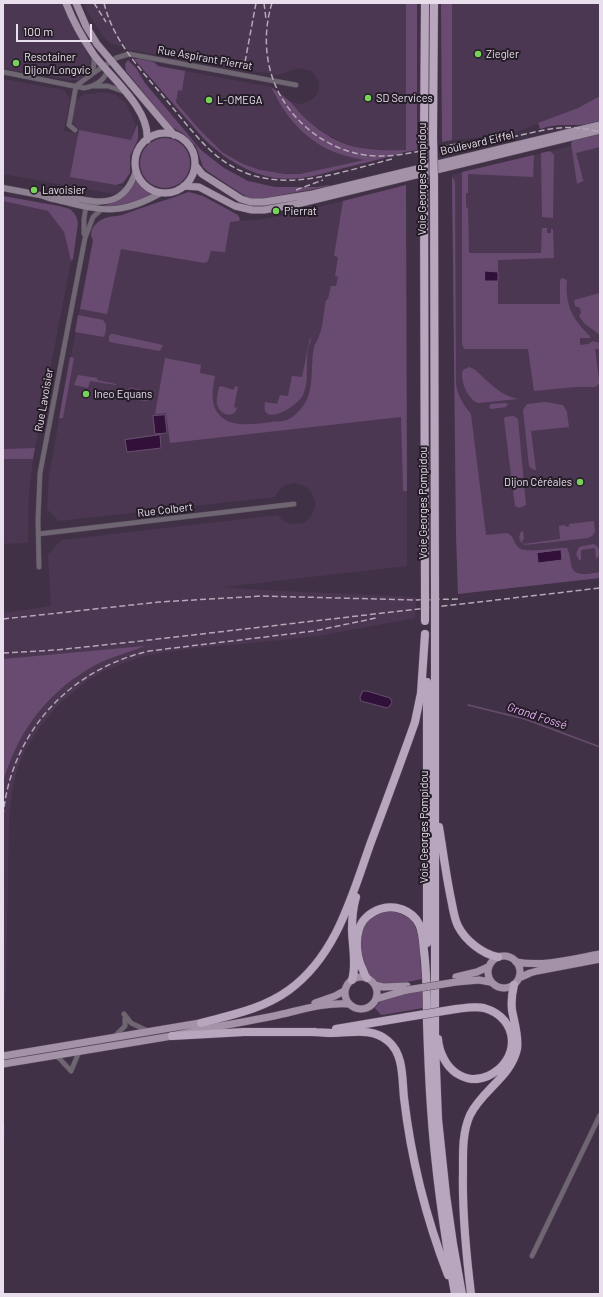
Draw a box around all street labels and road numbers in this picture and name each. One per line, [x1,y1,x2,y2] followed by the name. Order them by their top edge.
[157,43,253,73] street label: Rue Aspirant Pierrat
[415,123,429,235] street label: Voie Georges Pompidou
[439,128,515,158] street label: Boulevard Eiffel
[32,367,56,433] street label: Rue Lavoisier
[416,447,430,559] street label: Voie Georges Pompidou
[136,500,194,520] street label: Rue Colbert
[417,771,431,883] street label: Voie Georges Pompidou

